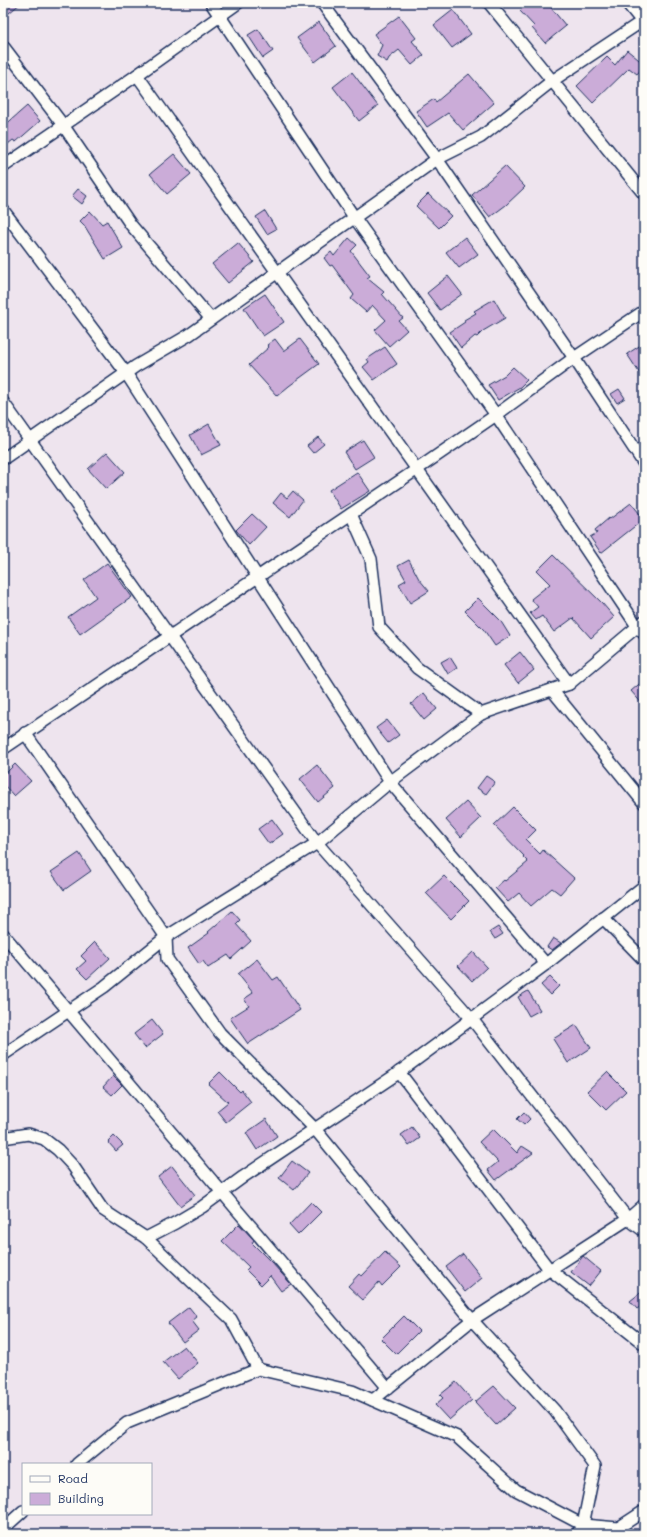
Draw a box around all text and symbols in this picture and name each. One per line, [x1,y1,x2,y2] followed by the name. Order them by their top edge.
[22,1463,152,1515] legend
[58,1470,88,1486] text: Road
[58,1490,104,1506] text: Building

